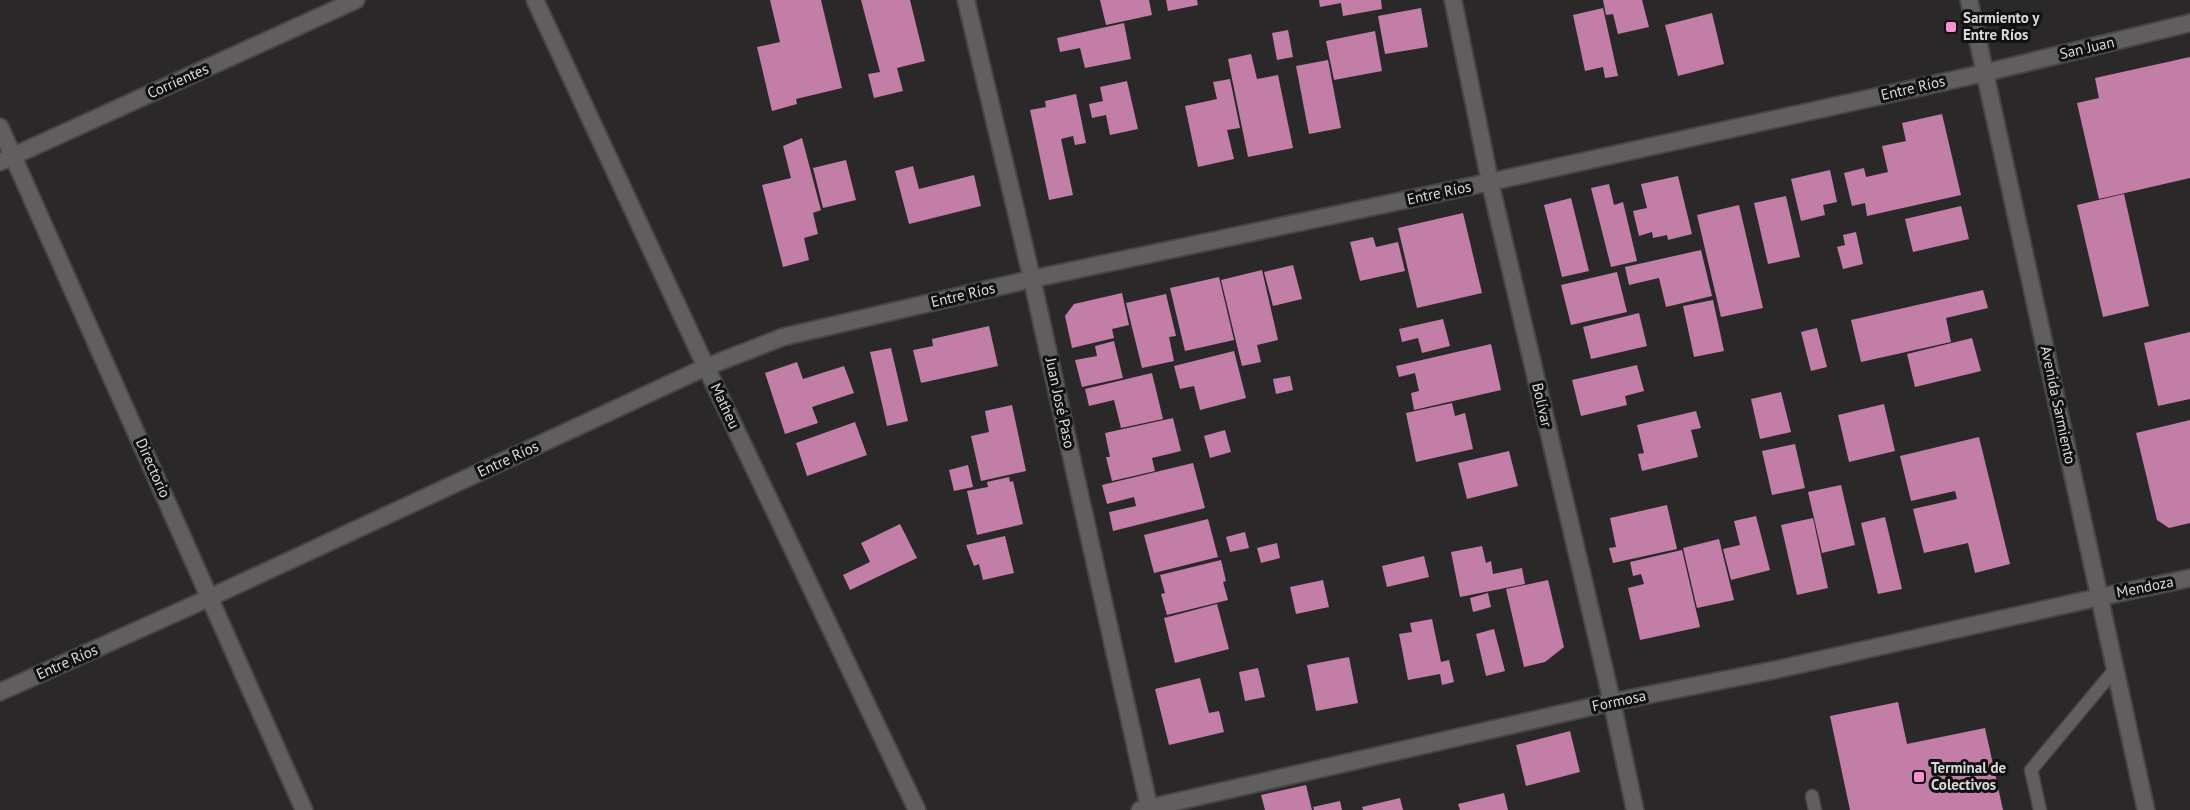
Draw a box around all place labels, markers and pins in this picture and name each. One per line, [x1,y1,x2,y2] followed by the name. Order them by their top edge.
[1963,8,2040,44] place label: Sarmiento y Entre Ríos
[1944,20,1958,34] marker: Sarmiento y Entre Ríos
[1931,758,2007,794] place label: Terminal de Colectivos
[1912,770,1926,784] marker: Terminal de Colectivos

